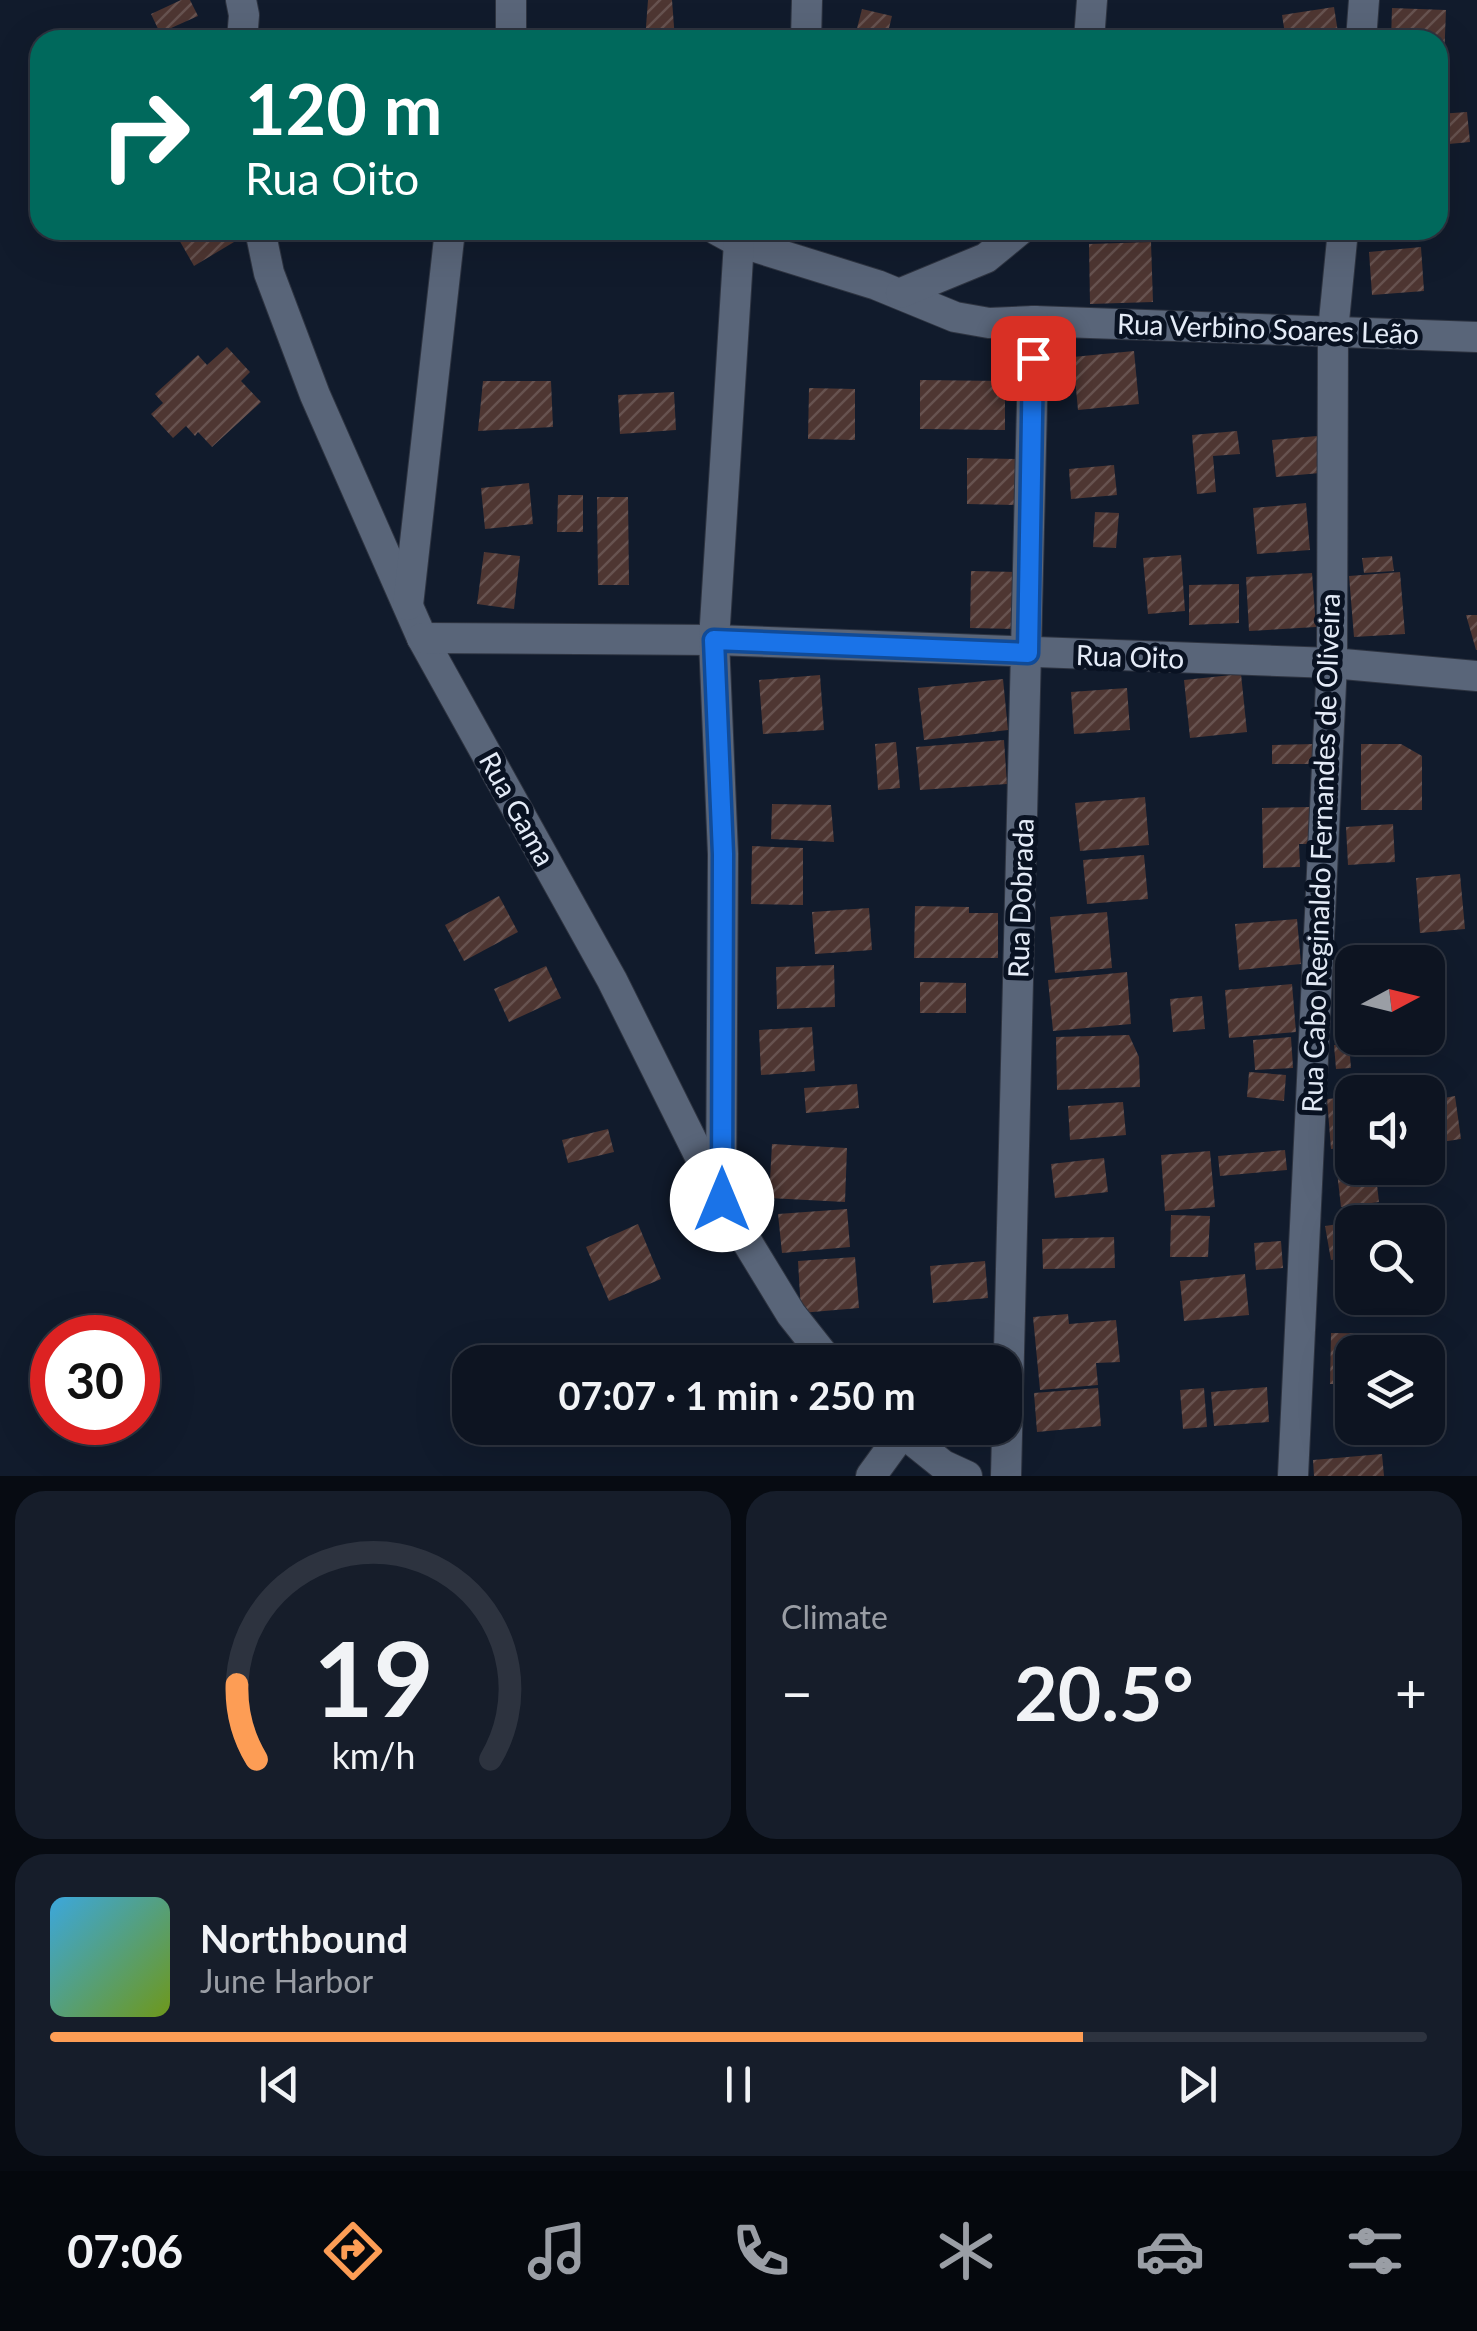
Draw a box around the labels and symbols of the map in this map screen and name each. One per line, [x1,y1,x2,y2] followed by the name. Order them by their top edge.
[1116,306,1420,350] street label: Rua Verbino Soares Leão
[991,316,1076,401] pin
[1294,593,1346,1113] street label: Rua Cabo Reginaldo Fernandes de Oliveira
[1075,637,1185,675] street label: Rua Oito
[473,746,563,871] street label: Rua Gama
[1000,818,1040,978] street label: Rua Dobrada
[1335,945,1445,1055] north arrow
[670,1148,774,1252] position arrow
[30,1315,160,1445] speed limit sign: 30

